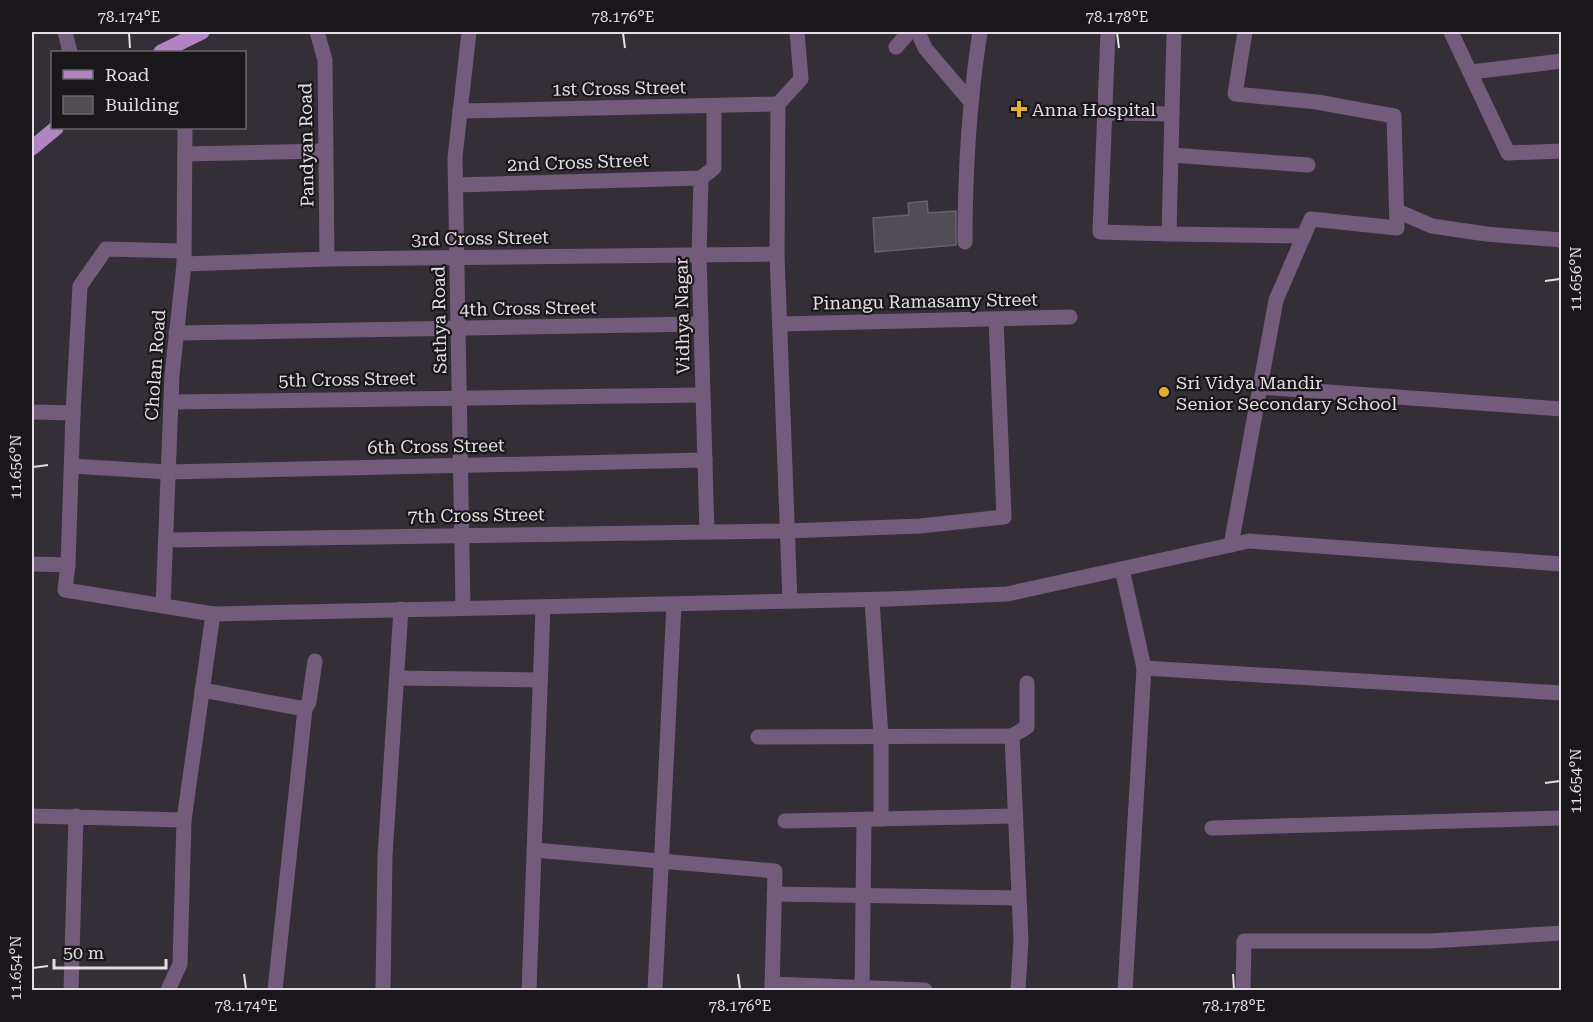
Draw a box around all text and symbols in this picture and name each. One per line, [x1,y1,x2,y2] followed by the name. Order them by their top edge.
[98,8,160,26] text: 78.174°E
[592,8,654,26] text: 78.176°E
[1086,8,1148,26] text: 78.178°E
[51,51,246,129] legend
[105,64,150,85] text: Road
[552,76,687,100] street label: 1st Cross Street
[294,82,318,207] street label: Pandyan Road
[105,94,179,115] text: Building
[1032,99,1156,120] place label: Anna Hospital
[1010,100,1028,118] marker: Anna Hospital
[507,149,650,175] street label: 2nd Cross Street
[411,226,549,250] street label: 3rd Cross Street
[1567,246,1585,312] text: 11.656°N
[670,257,694,375] street label: Vidhya Nagar
[428,265,450,374] street label: Sathya Road
[812,289,1038,313] street label: Pinangu Ramasamy Street
[459,296,597,320] street label: 4th Cross Street
[141,308,169,421] street label: Cholan Road
[278,367,416,391] street label: 5th Cross Street
[1176,372,1397,414] place label: Sri Vidya Mandir Senior Secondary School
[1157,385,1171,399] marker: Sri Vidya Mandir Senior Secondary School
[7,434,25,500] text: 11.656°N
[367,434,505,458] street label: 6th Cross Street
[407,503,545,527] street label: 7th Cross Street
[1567,748,1585,814] text: 11.654°N
[54,932,166,970] scale bar
[7,935,25,1001] text: 11.654°N
[63,942,104,963] text: 50 m
[215,997,277,1015] text: 78.174°E
[709,997,771,1015] text: 78.176°E
[1203,997,1265,1015] text: 78.178°E

